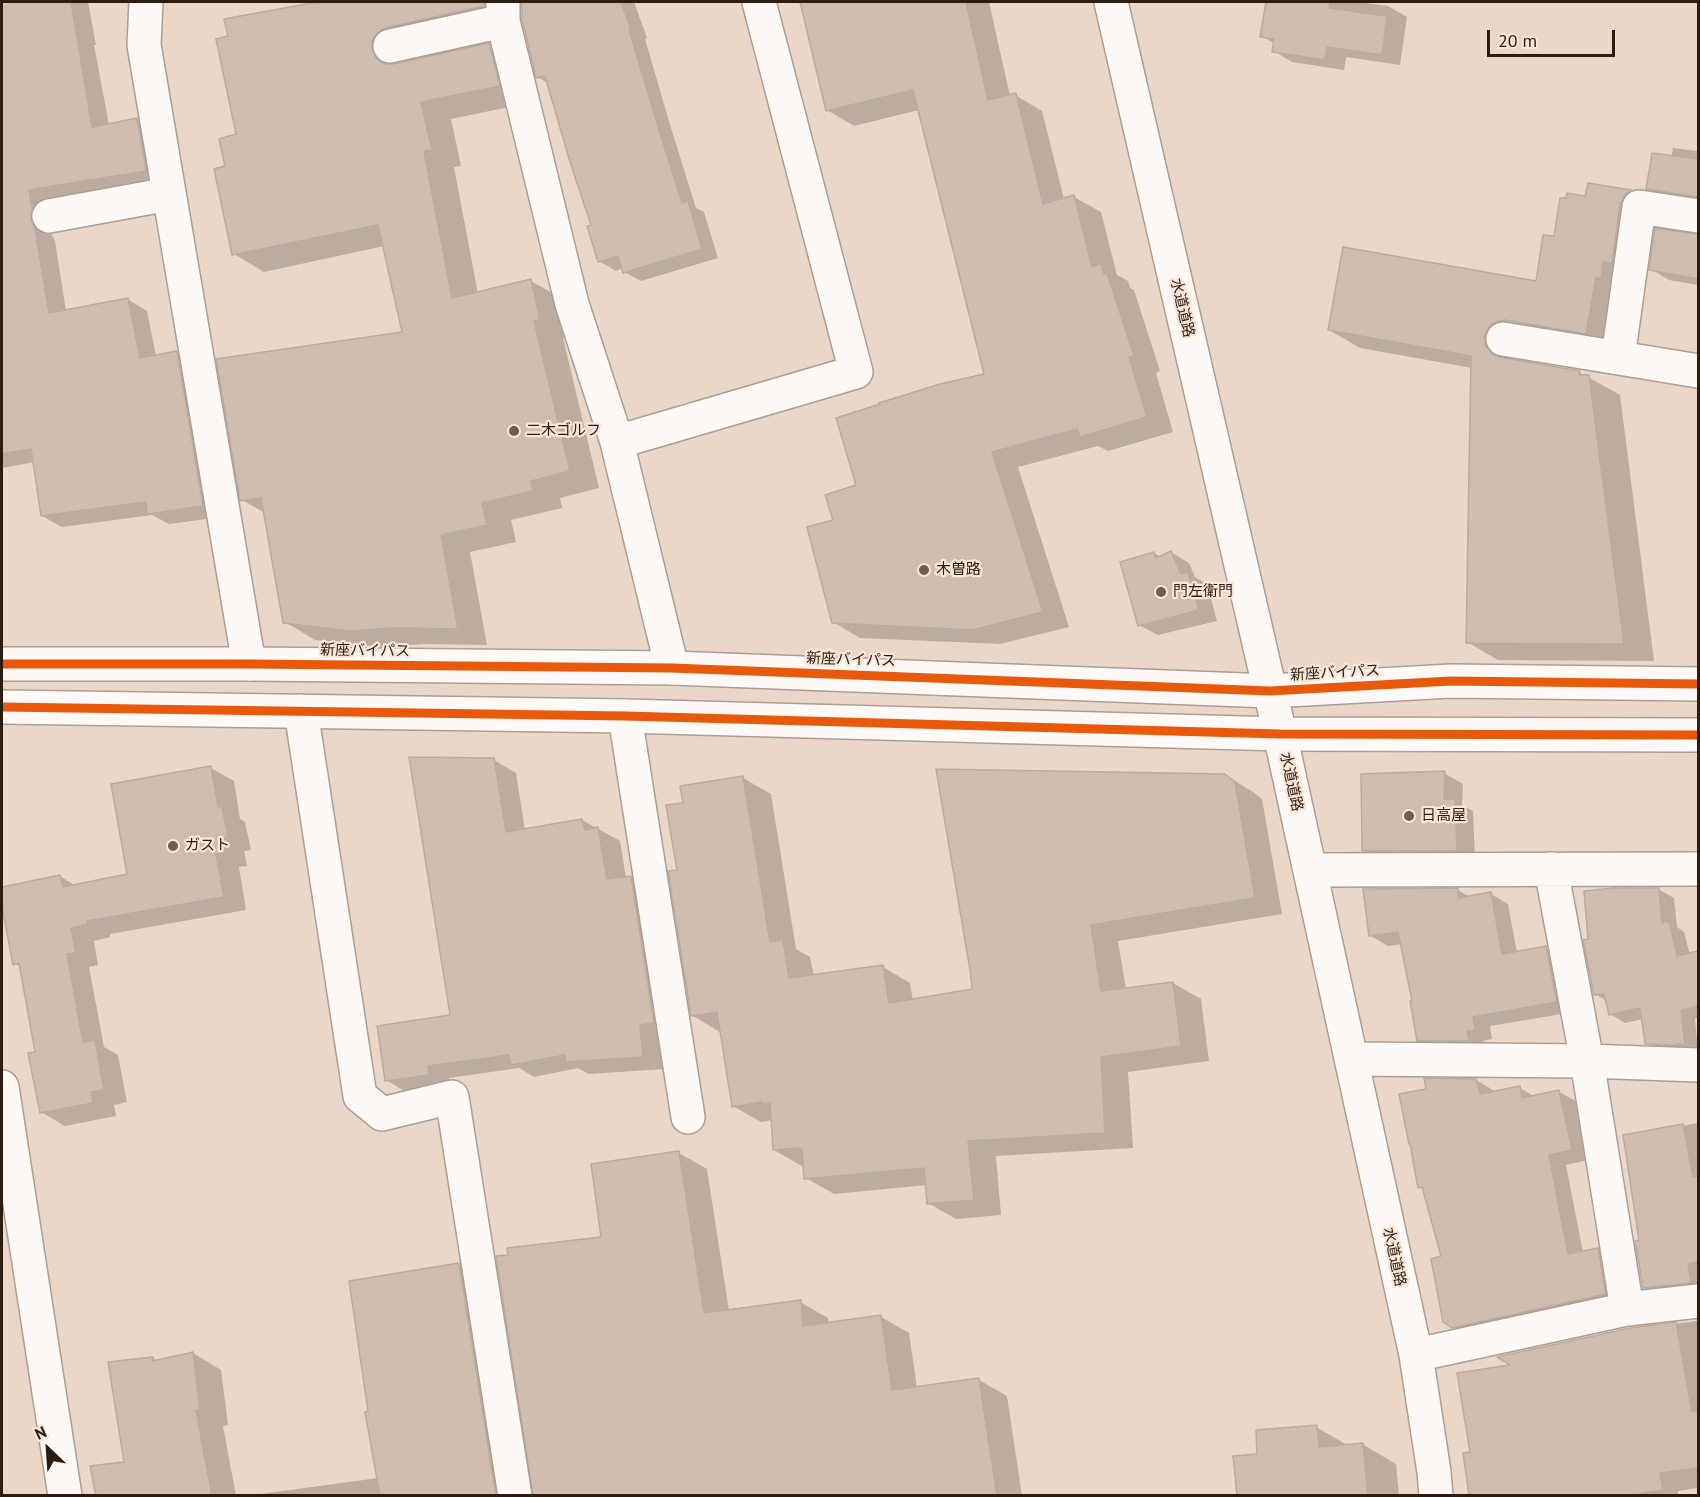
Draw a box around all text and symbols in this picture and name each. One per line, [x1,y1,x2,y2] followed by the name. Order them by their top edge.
[1490,18,1618,56] scale bar
[1498,29,1537,52] text: 20 m
[1166,277,1198,339] street label: 水道道路
[526,422,601,440] place label: 二木ゴルフ
[507,424,521,438] marker: 二木ゴルフ
[936,561,981,579] place label: 木曽路
[917,563,931,577] marker: 木曽路
[1173,583,1233,601] place label: 門左衛門
[1154,585,1168,599] marker: 門左衛門
[320,641,410,661] street label: 新座バイパス
[806,649,896,671] street label: 新座バイパス
[1290,662,1380,684] street label: 新座バイパス
[1276,751,1306,813] street label: 水道道路
[1421,807,1466,825] place label: 日高屋
[1402,809,1416,823] marker: 日高屋
[185,837,230,855] place label: ガスト
[166,839,180,853] marker: ガスト
[1379,1226,1409,1288] street label: 水道道路
[18,1419,78,1479] north arrow
[31,1421,49,1444] text: N

